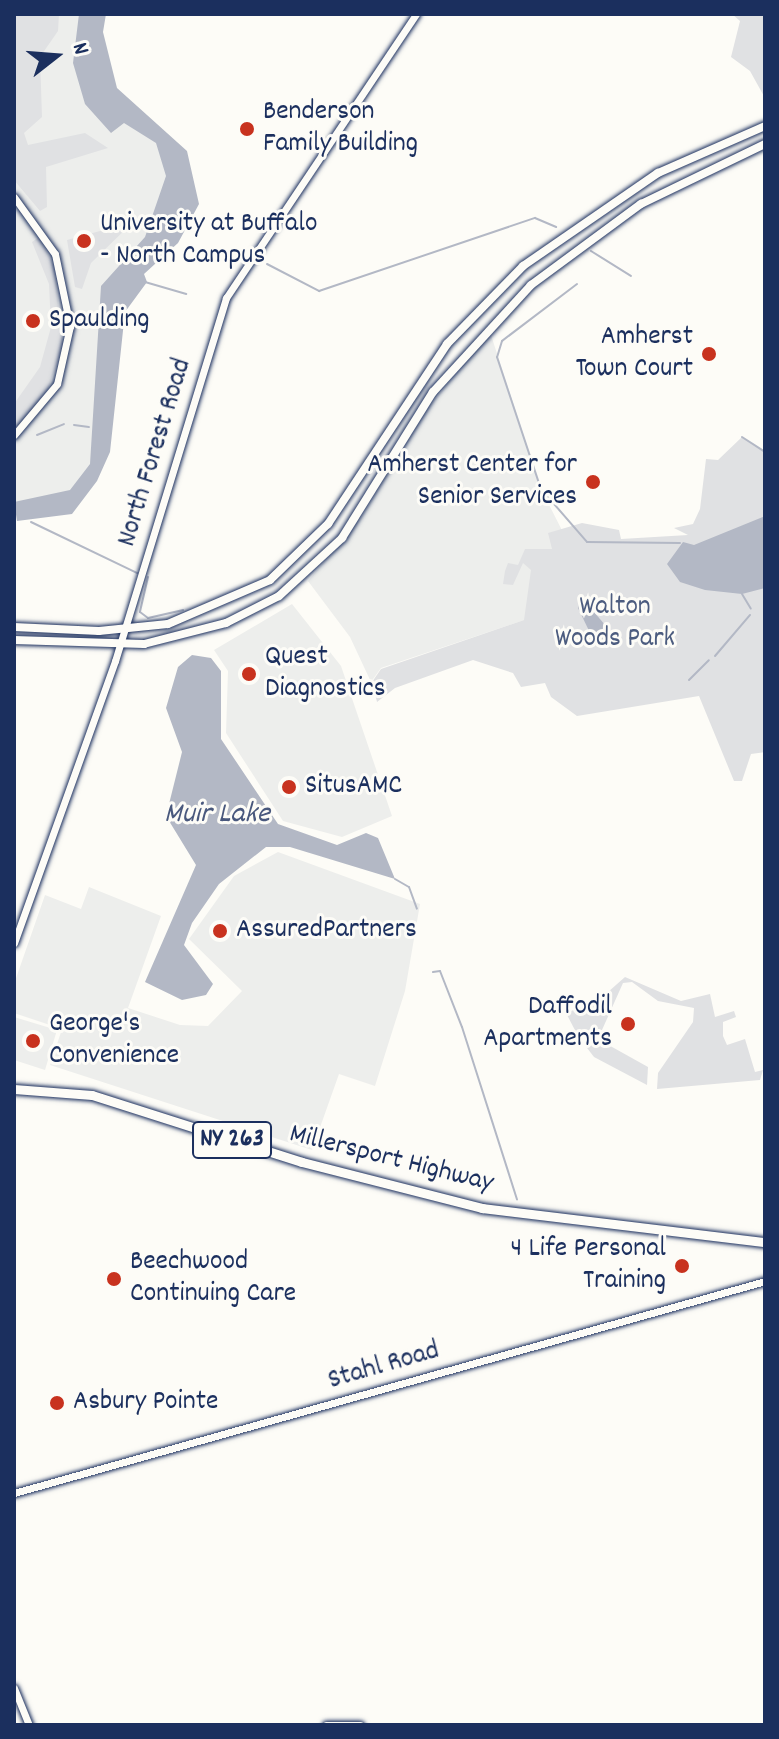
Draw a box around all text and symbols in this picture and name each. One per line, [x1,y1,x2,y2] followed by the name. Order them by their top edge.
[16,16,96,96] north arrow
[63,39,96,59] text: N
[263,96,418,162] place label: Benderson Family Building
[238,120,256,138] marker: Benderson Family Building
[100,208,317,274] place label: University at Buffalo - North Campus
[75,232,93,250] marker: University at Buffalo - North Campus
[49,304,150,338] place label: Spaulding
[24,312,42,330] marker: Spaulding
[575,321,693,387] place label: Amherst Town Court
[700,345,718,363] marker: Amherst Town Court
[111,355,201,551] street label: North Forest Road
[367,449,577,515] place label: Amherst Center for Senior Services
[584,473,602,491] marker: Amherst Center for Senior Services
[555,591,675,657] park label: Walton Woods Park
[265,641,386,707] place label: Quest Diagnostics
[240,665,258,683] marker: Quest Diagnostics
[305,770,402,804] place label: SitusAMC
[280,778,298,796] marker: SitusAMC
[164,798,270,834] water label: Muir Lake
[236,914,417,948] place label: AssuredPartners
[211,922,229,940] marker: AssuredPartners
[483,991,612,1057] place label: Daffodil Apartments
[49,1008,179,1074] place label: George's Convenience
[619,1015,637,1033] marker: Daffodil Apartments
[24,1032,42,1050] marker: George's Convenience
[192,1118,272,1162] road number: NY 263
[286,1118,496,1202] street label: Millersport Highway
[510,1233,666,1299] place label: 4 Life Personal Training
[130,1246,296,1312] place label: Beechwood Continuing Care
[673,1257,691,1275] marker: 4 Life Personal Training
[105,1270,123,1288] marker: Beechwood Continuing Care
[325,1335,443,1399] street label: Stahl Road
[73,1386,218,1420] place label: Asbury Pointe
[48,1394,66,1412] marker: Asbury Pointe

